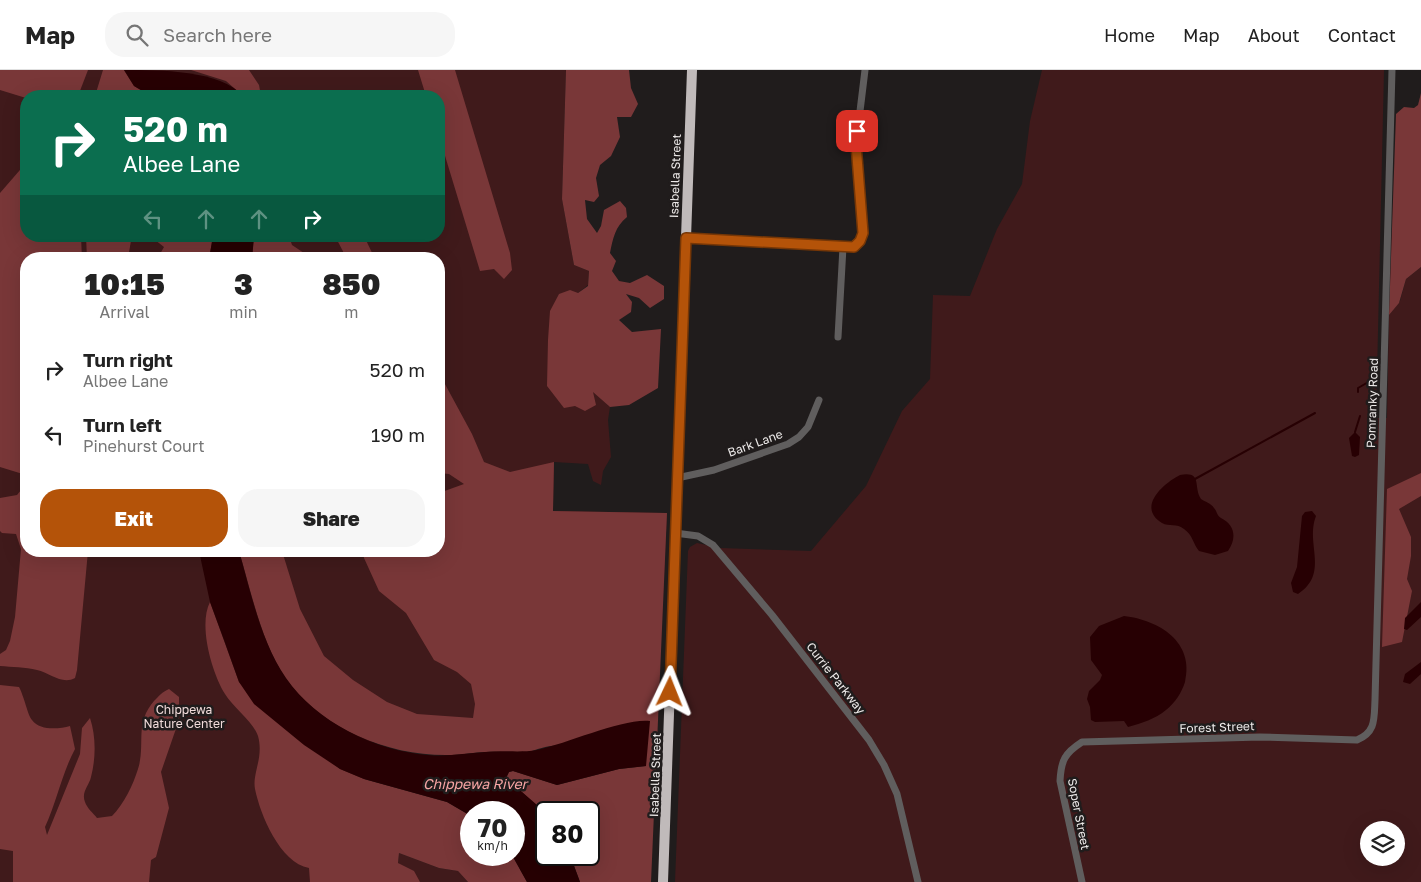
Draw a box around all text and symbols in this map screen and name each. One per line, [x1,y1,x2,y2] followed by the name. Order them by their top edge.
[105,12,455,57] search box
[25,20,75,49] text: Map
[123,21,151,49] icon: search
[163,23,272,46] text: Search here
[1104,24,1155,46] text: Home
[1183,24,1220,46] text: Map
[1248,24,1300,46] text: About
[1328,24,1396,46] text: Contact
[123,108,228,150] text: 520 m
[40,110,105,175] icon: right
[836,110,878,152] pin
[843,117,871,145] icon: arrive
[666,133,684,218] street label: Isabella Street
[123,150,240,177] text: Albee Lane
[139,205,167,233] icon: left
[192,205,220,233] icon: ahead
[245,205,273,233] icon: ahead
[298,205,326,233] icon: right
[85,266,165,302] text: 10:15
[234,266,253,302] text: 3
[322,266,380,302] text: 850
[100,302,150,322] text: Arrival
[229,302,258,322] text: min
[344,302,358,322] text: m
[83,348,173,371] text: Turn right
[40,356,68,384] icon: right
[370,358,425,381] text: 520 m
[1363,358,1381,448] street label: Pomranky Road
[83,371,168,391] text: Albee Lane
[83,413,162,436] text: Turn left
[40,421,68,449] icon: left
[371,423,425,446] text: 190 m
[725,426,785,460] street label: Bark Lane
[83,436,205,456] text: Pinehurst Court
[40,489,228,547] button: Exit
[238,489,425,547] button: Share
[803,639,869,717] street label: Currie Parkway
[643,665,695,717] position arrow
[143,702,225,731] park label: Chippewa Nature Center
[1179,718,1255,736] street label: Forest Street
[646,732,664,817] street label: Isabella Street
[423,775,530,792] water label: Chippewa River
[1065,777,1093,851] street label: Soper Street
[535,801,600,866] speed limit sign: 80
[478,812,507,843] text: 70
[1360,821,1405,866] map controls
[1360,821,1405,866] button: layers
[477,838,508,853] text: km/h

